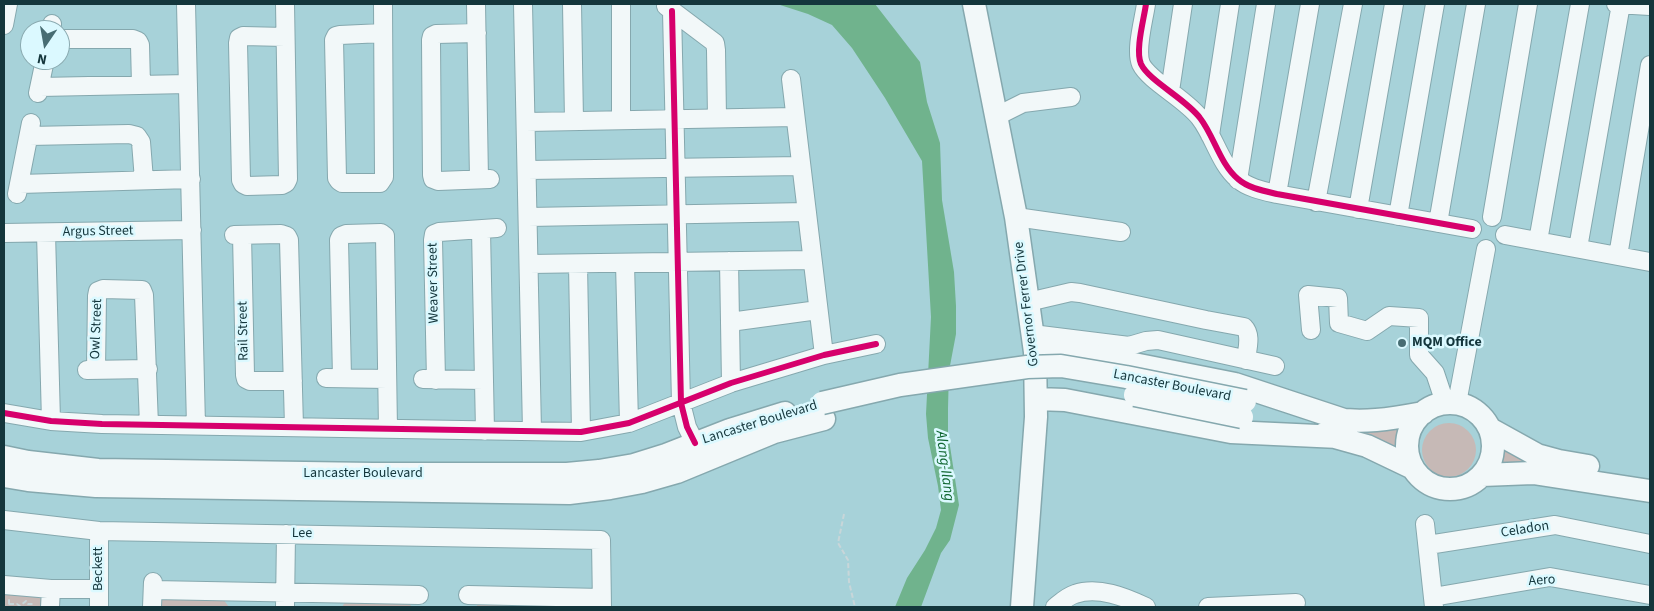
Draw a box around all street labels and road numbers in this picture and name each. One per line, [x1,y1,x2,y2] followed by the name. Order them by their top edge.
[62,223,134,241] street label: Argus Street
[1011,241,1043,367] street label: Governor Ferrer Drive
[425,242,443,324] street label: Weaver Street
[88,298,106,360] street label: Owl Street
[235,301,253,361] street label: Rail Street
[1112,366,1232,406] street label: Lancaster Boulevard
[700,398,820,448] street label: Lancaster Boulevard
[303,466,423,482] street label: Lancaster Boulevard
[1500,518,1550,542] street label: Celadon
[292,525,312,543] street label: Lee
[91,547,107,591] street label: Beckett
[1528,572,1556,590] street label: Aero

